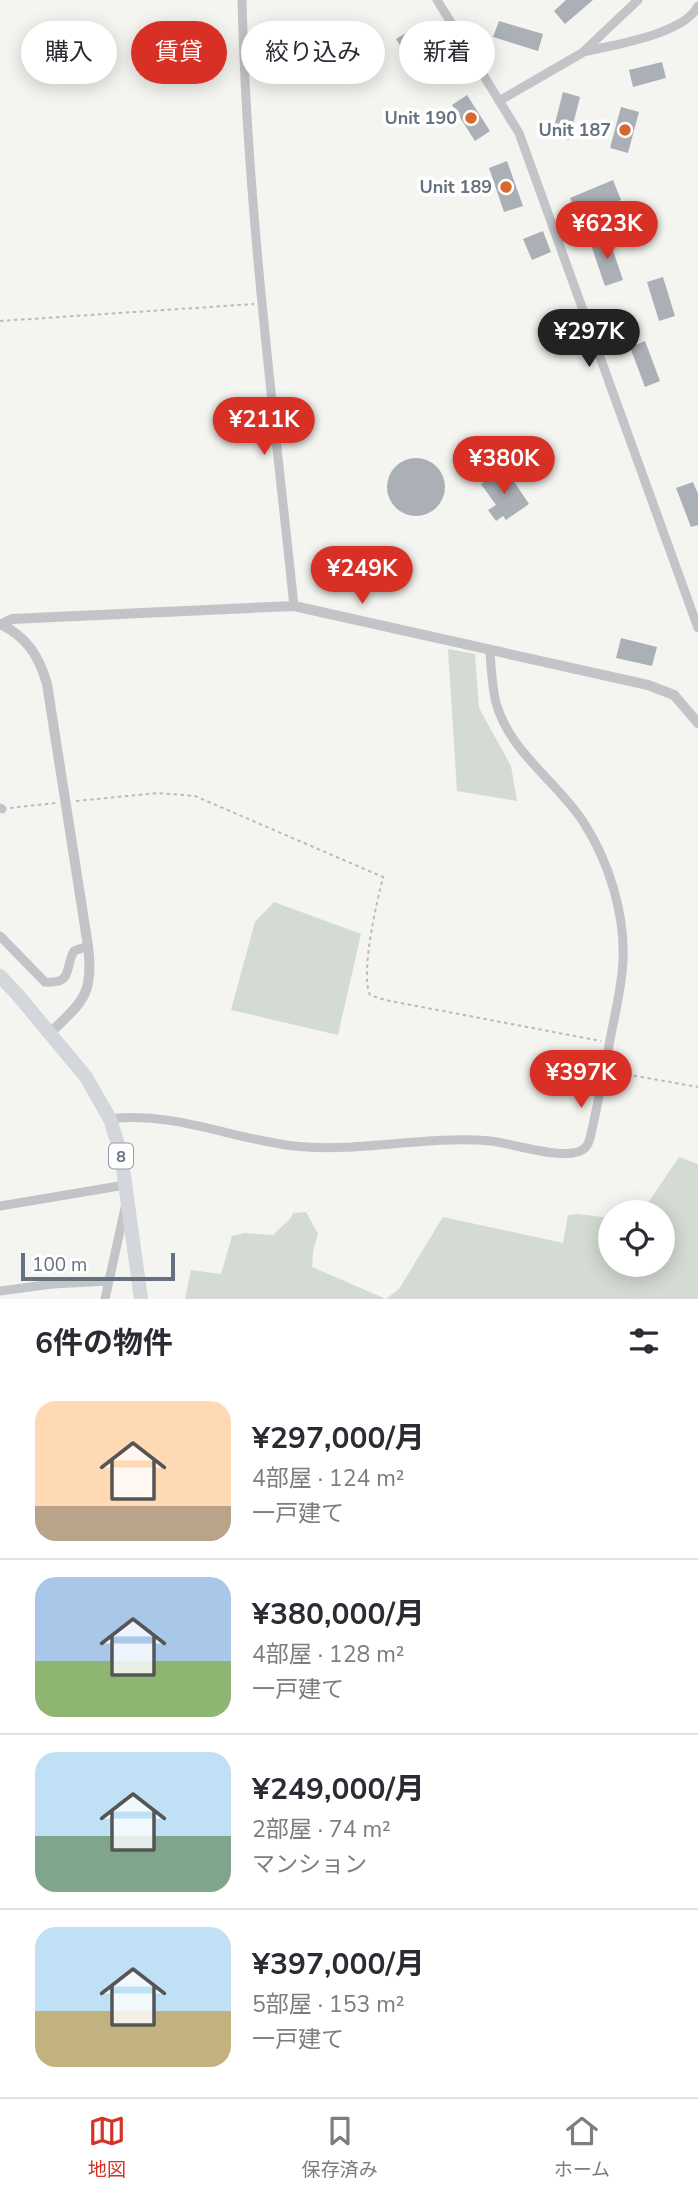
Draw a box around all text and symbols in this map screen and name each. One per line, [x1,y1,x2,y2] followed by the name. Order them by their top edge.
[21,21,117,84] chip: 購入
[131,21,227,84] chip: 賃貸
[241,21,385,84] chip: 絞り込み
[399,21,495,84] chip: 新着
[384,106,457,130] place label: Unit 190
[463,110,479,126] marker: Unit 190
[538,118,611,142] place label: Unit 187
[617,122,633,138] marker: Unit 187
[419,175,492,199] place label: Unit 189
[498,179,514,195] marker: Unit 189
[558,202,656,261] pin: ¥623K
[572,208,642,239] text: ¥623K
[540,310,638,369] pin: ¥297K
[554,316,624,347] text: ¥297K
[215,398,313,457] pin: ¥211K
[229,404,299,435] text: ¥211K
[455,436,553,496] pin: ¥380K
[469,443,539,474] text: ¥380K
[313,546,411,606] pin: ¥249K
[327,553,397,584] text: ¥249K
[532,1050,630,1110] pin: ¥397K
[546,1057,616,1088] text: ¥397K
[109,1144,133,1168] road number: 8
[598,1200,675,1277] map controls
[598,1200,675,1277] button: locate
[21,1250,175,1282] scale bar
[32,1252,87,1278] text: 100 m
[625,1322,663,1360] icon: filters
[35,1323,173,1364] text: 6件の物件
[252,1418,425,1459] text: ¥297,000/月
[91,1429,175,1513] icon: home
[252,1463,405,1494] text: 4部屋 · 124 m²
[252,1498,344,1529] text: 一戸建て
[252,1594,425,1635] text: ¥380,000/月
[91,1605,175,1689] icon: home
[252,1639,405,1670] text: 4部屋 · 128 m²
[252,1674,344,1705] text: 一戸建て
[252,1769,425,1810] text: ¥249,000/月
[91,1780,175,1864] icon: home
[252,1814,391,1845] text: 2部屋 · 74 m²
[252,1849,367,1880] text: マンション
[252,1944,425,1985] text: ¥397,000/月
[91,1955,175,2039] icon: home
[252,1989,405,2020] text: 5部屋 · 153 m²
[252,2024,344,2055] text: 一戸建て
[88,2112,126,2183] tab: 地図
[302,2112,378,2183] tab: 保存済み
[554,2112,610,2183] tab: ホーム

